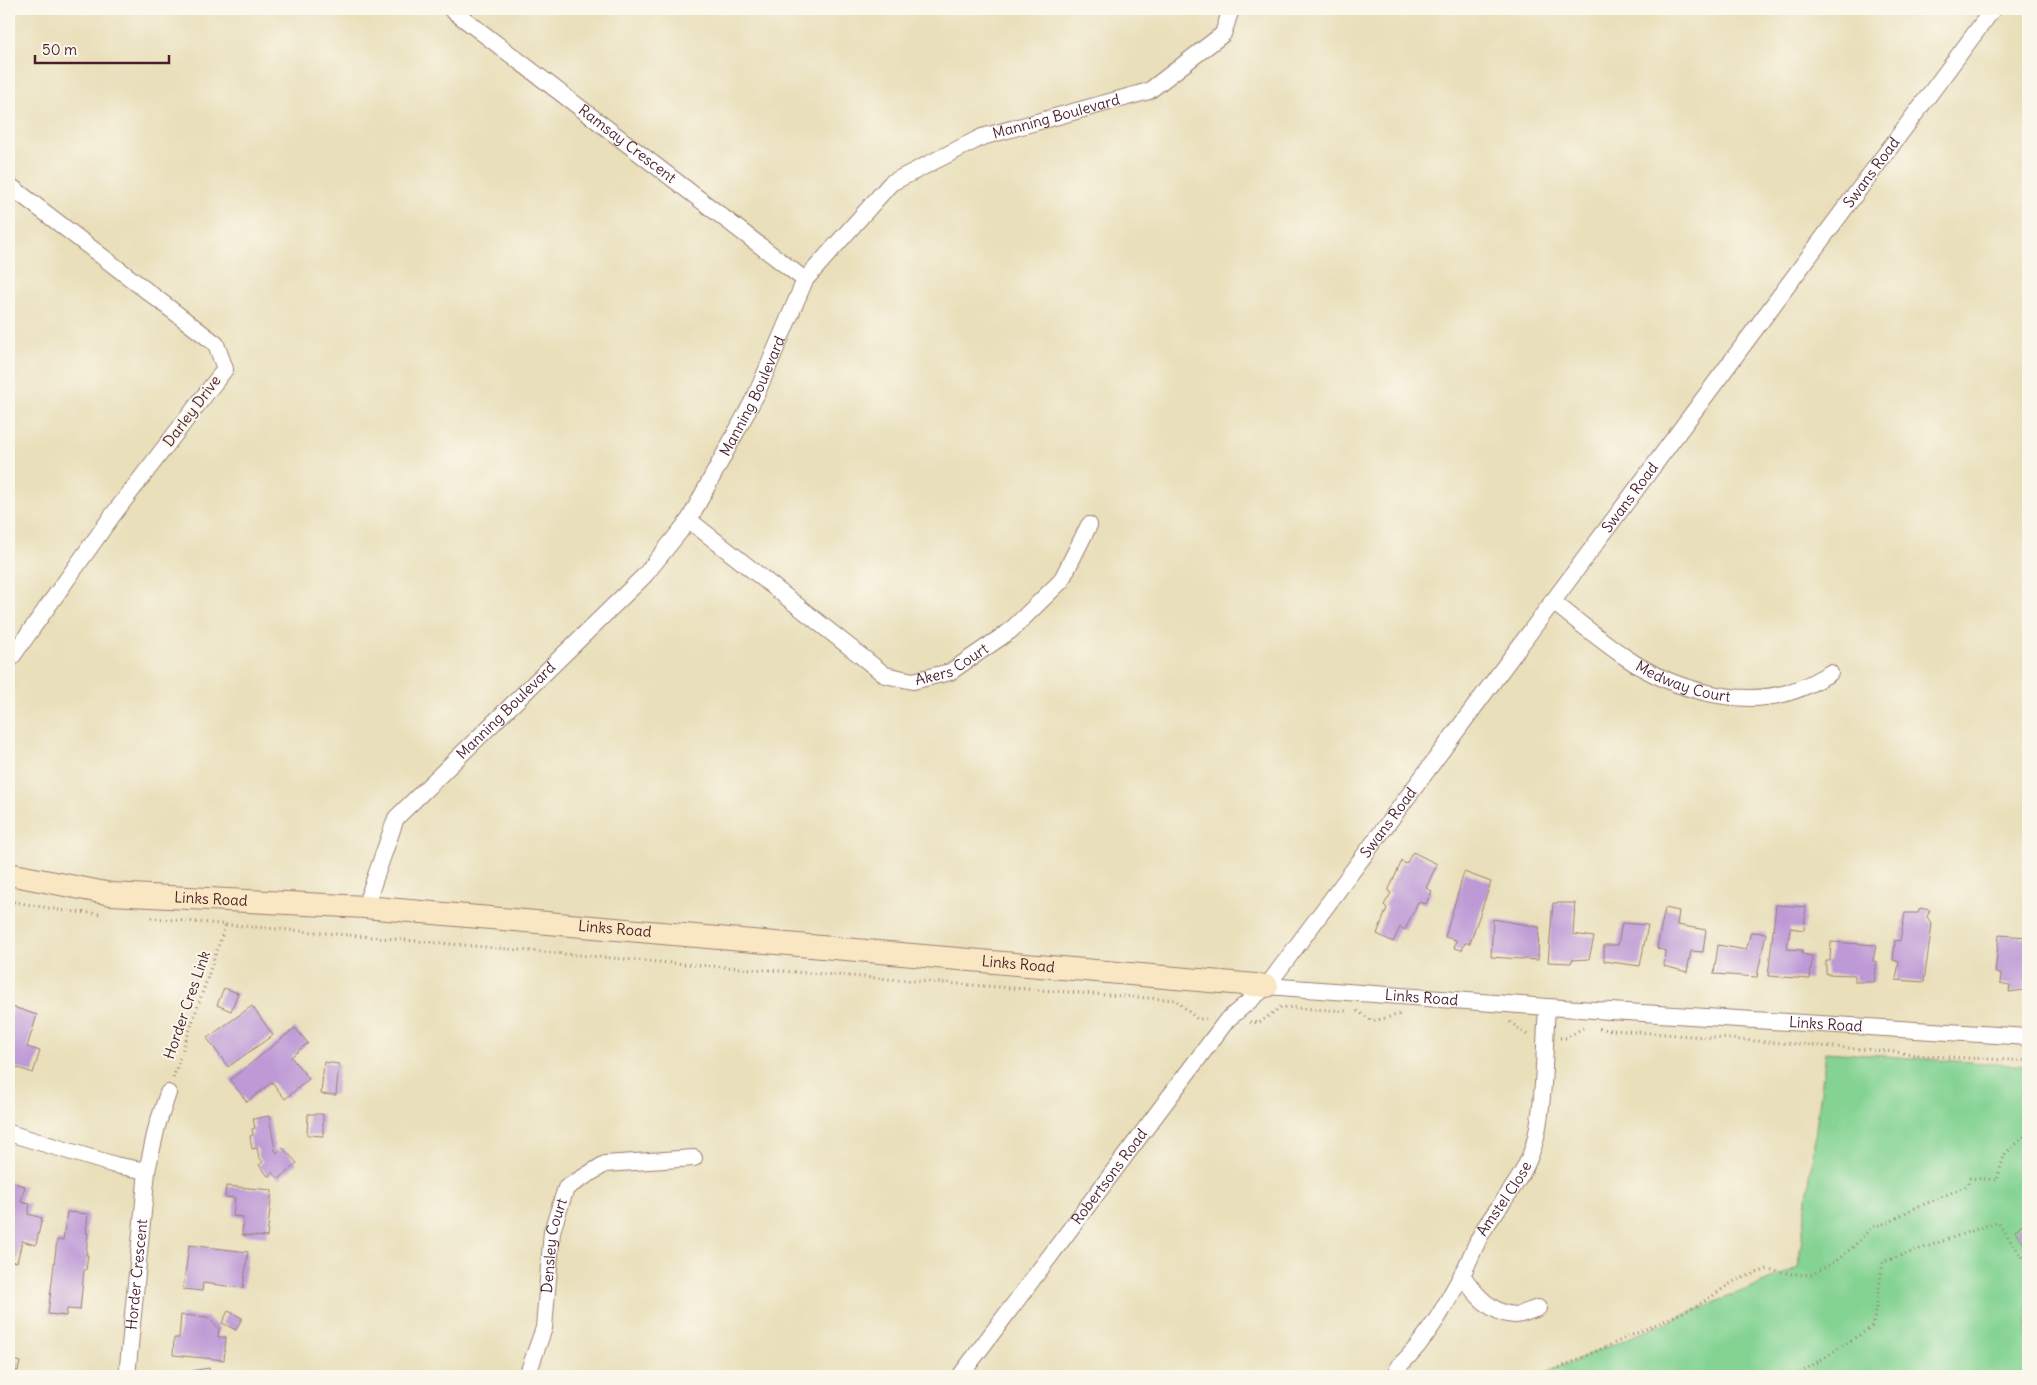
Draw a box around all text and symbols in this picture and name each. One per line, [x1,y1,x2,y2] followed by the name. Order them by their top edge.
[35,32,169,64] scale bar
[42,40,77,59] text: 50 m
[990,89,1122,143] street label: Manning Boulevard
[575,100,680,187] street label: Ramsay Crescent
[1839,133,1904,211] street label: Swans Road
[715,333,789,459] street label: Manning Boulevard
[159,371,225,450] street label: Darley Drive
[1597,458,1662,536] street label: Swans Road
[913,639,992,689] street label: Akers Court
[1632,656,1732,706] street label: Medway Court
[452,658,559,763] street label: Manning Boulevard
[1356,783,1420,861] street label: Swans Road
[174,887,248,910] street label: Links Road
[577,916,652,941] street label: Links Road
[159,948,214,1062] street label: Horder Cres Link
[981,951,1056,976] street label: Links Road
[1384,985,1459,1009] street label: Links Road
[1788,1012,1863,1036] street label: Links Road
[1067,1125,1151,1228] street label: Robertsons Road
[1472,1158,1535,1239] street label: Amstel Close
[537,1196,571,1294] street label: Densley Court
[122,1218,151,1331] street label: Horder Crescent

